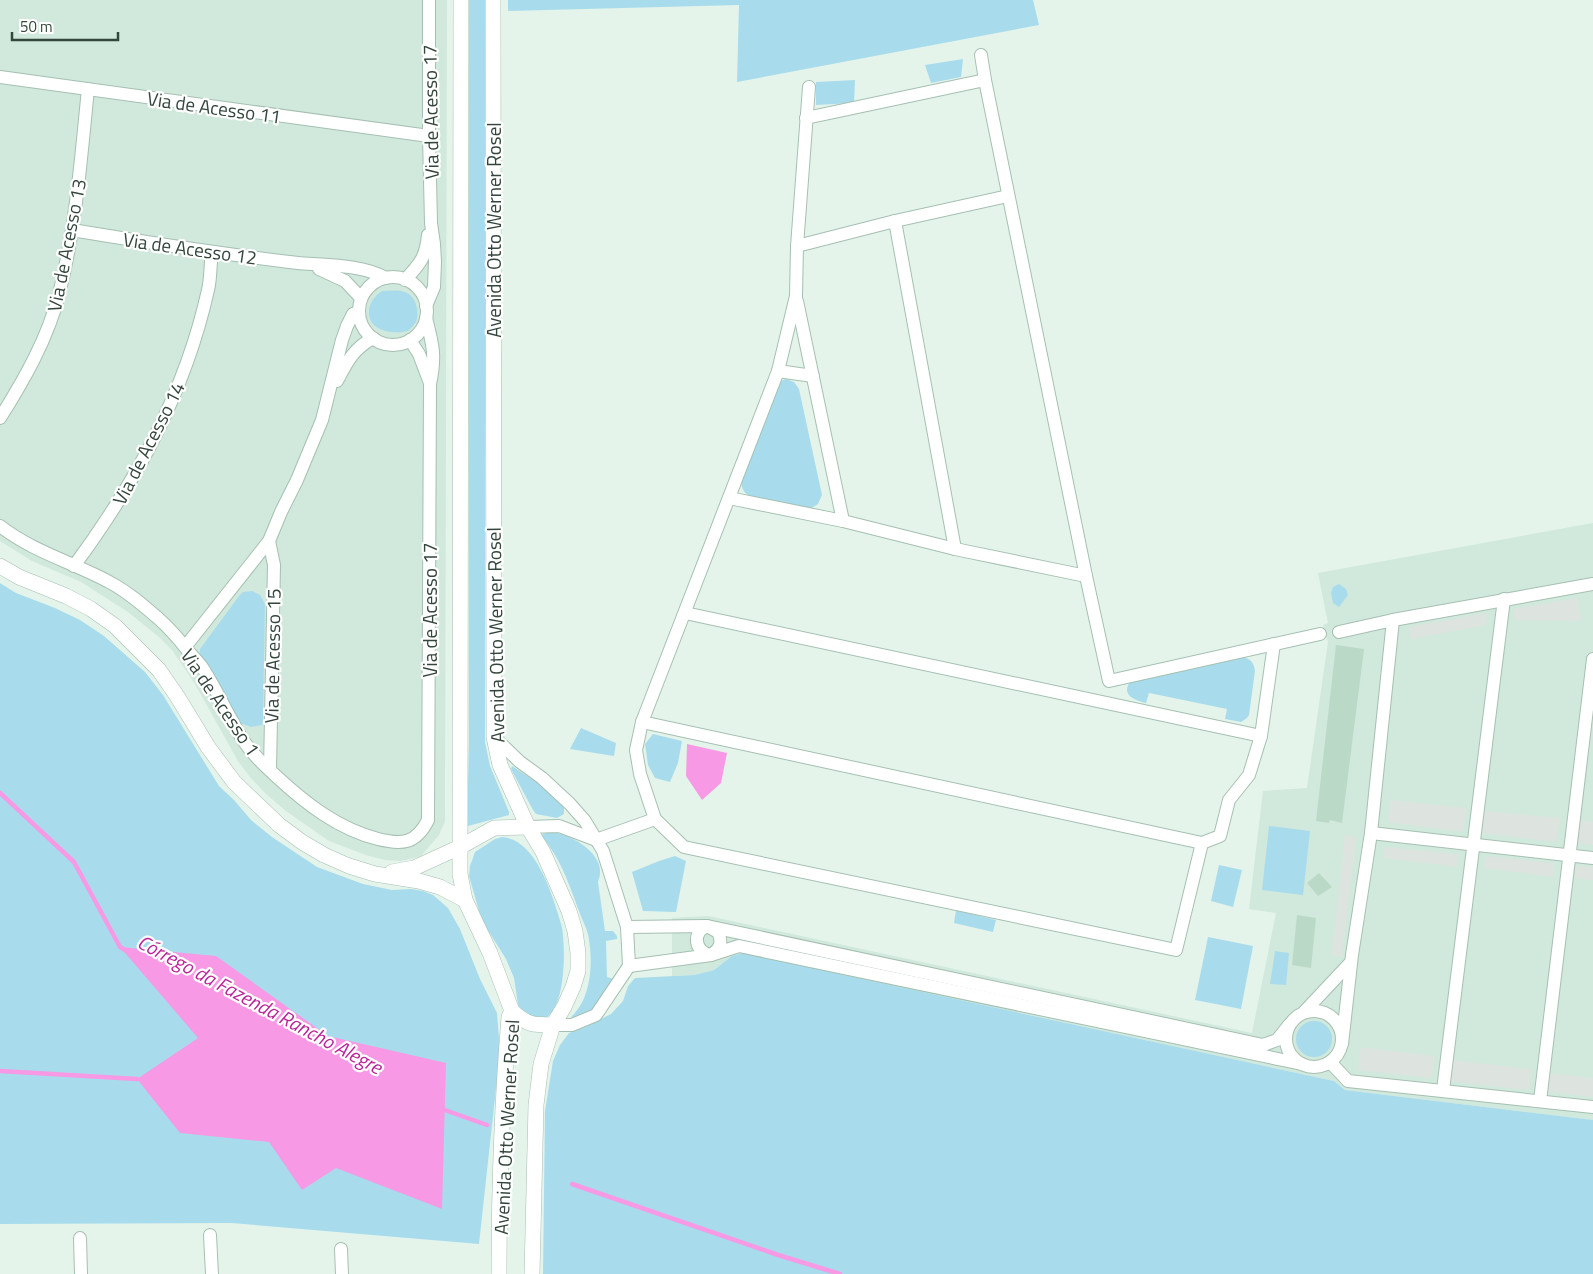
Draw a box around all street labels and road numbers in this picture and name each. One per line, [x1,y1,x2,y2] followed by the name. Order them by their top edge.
[414,44,446,180] street label: Via de Acesso 17
[145,83,283,131] street label: Via de Acesso 11
[479,122,508,338] street label: Avenida Otto Werner Rosel
[39,176,93,314] street label: Via de Acesso 13
[121,224,259,272] street label: Via de Acesso 12
[104,376,192,510] street label: Via de Acesso 14
[479,527,511,743] street label: Avenida Otto Werner Rosel
[415,543,444,677] street label: Via de Acesso 17
[256,588,288,724] street label: Via de Acesso 15
[174,642,268,762] street label: Via de Acesso 1
[486,1019,526,1235] street label: Avenida Otto Werner Rosel

